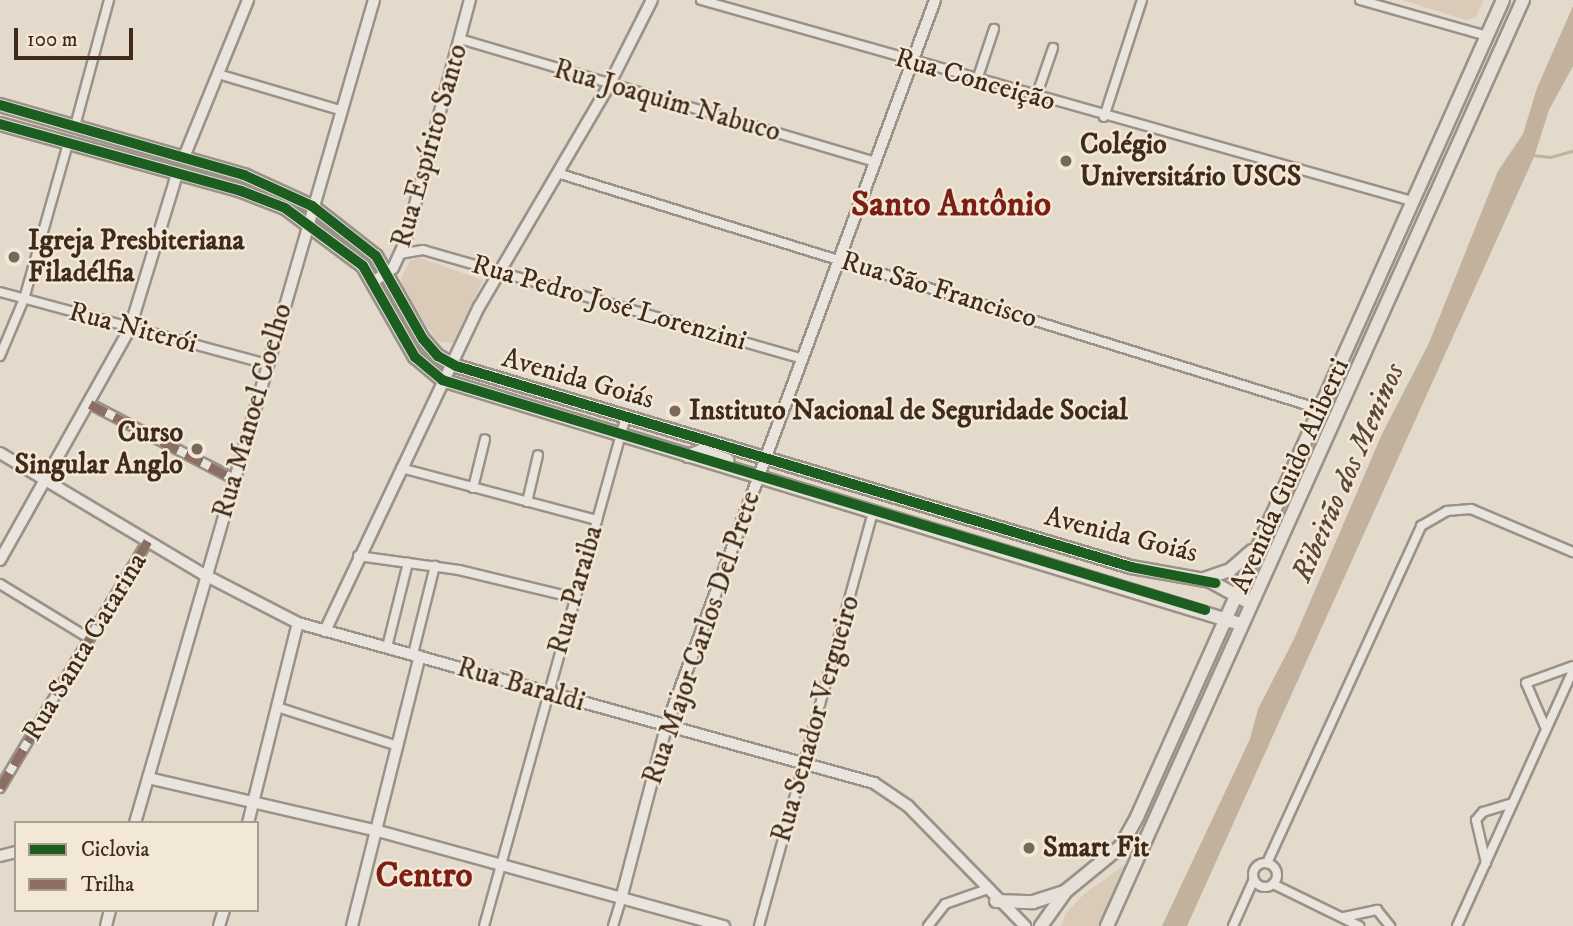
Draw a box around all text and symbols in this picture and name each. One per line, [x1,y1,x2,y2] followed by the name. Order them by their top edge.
[18,14,136,58] scale bar
[27,27,78,53] text: 100 m
[385,40,475,252] street label: Rua Espírito Santo
[891,41,1059,119] street label: Rua Conceição
[550,53,784,149] street label: Rua Joaquim Nabuco
[1080,128,1301,194] place label: Colégio Universitário USCS
[1058,153,1074,169] marker: Colégio Universitário USCS
[851,184,1051,226] district label: Santo Antônio
[28,224,244,290] place label: Igreja Presbiteriana Filadélfia
[837,244,1041,336] street label: Rua São Francisco
[468,248,750,358] street label: Rua Pedro José Lorenzini
[6,249,22,265] marker: Igreja Presbiteriana Filadélfia
[65,295,201,361] street label: Rua Niterói
[206,300,300,522] street label: Rua Manoel Coelho
[498,341,658,417] street label: Avenida Goiás
[1223,353,1357,599] street label: Avenida Guido Aliberti
[1285,358,1413,588] water label: Ribeirão dos Meninos
[689,394,1128,428] place label: Instituto Nacional de Seguridade Social
[667,403,683,419] marker: Instituto Nacional de Seguridade Social
[15,416,183,482] place label: Curso Singular Anglo
[189,441,205,457] marker: Curso Singular Anglo
[636,487,768,789] street label: Rua Major Carlos Del Prete
[1041,500,1201,570] street label: Avenida Goiás
[542,522,610,658] street label: Rua Paraiba
[16,547,154,747] street label: Rua Santa Catarina
[765,592,867,846] street label: Rua Senador Vergueiro
[453,651,589,719] street label: Rua Baraldi
[14,821,259,912] legend
[1043,831,1149,865] place label: Smart Fit
[81,837,149,863] text: Ciclovia
[1021,840,1037,856] marker: Smart Fit
[375,855,473,897] district label: Centro
[81,872,134,898] text: Trilha

